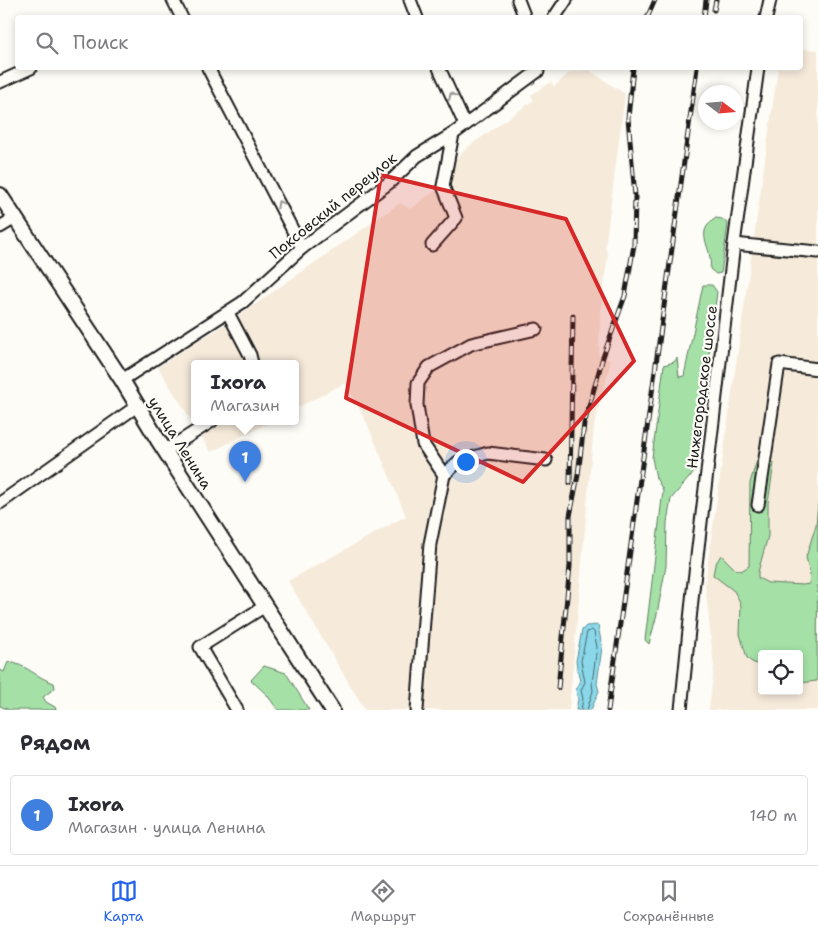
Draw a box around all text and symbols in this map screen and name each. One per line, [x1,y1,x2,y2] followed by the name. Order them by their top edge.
[15,15,803,70] search box
[33,29,61,57] icon: search
[73,30,128,55] text: Поиск
[698,85,743,130] north arrow
[447,92,458,101] one-way arrow
[265,148,401,264] street label: Поксовский переулок
[276,200,286,209] one-way arrow
[682,304,722,470] street label: Нижегородское шоссе
[191,360,299,425] popup
[210,370,266,395] text: Ixora
[144,393,217,494] street label: улица Ленина
[210,395,280,416] text: Магазин
[229,441,261,482] pin: 1
[453,449,479,475] your location
[758,650,803,695] map controls
[758,650,803,695] button: locate
[20,729,90,757] text: Рядом
[68,792,124,817] text: Ixora
[33,805,41,826] text: 1
[750,805,797,826] text: 140 m
[68,817,265,838] text: Магазин · улица Ленина
[104,877,144,925] tab: Карта
[351,877,416,925] tab: Маршрут
[623,877,714,925] tab: Сохранённые

